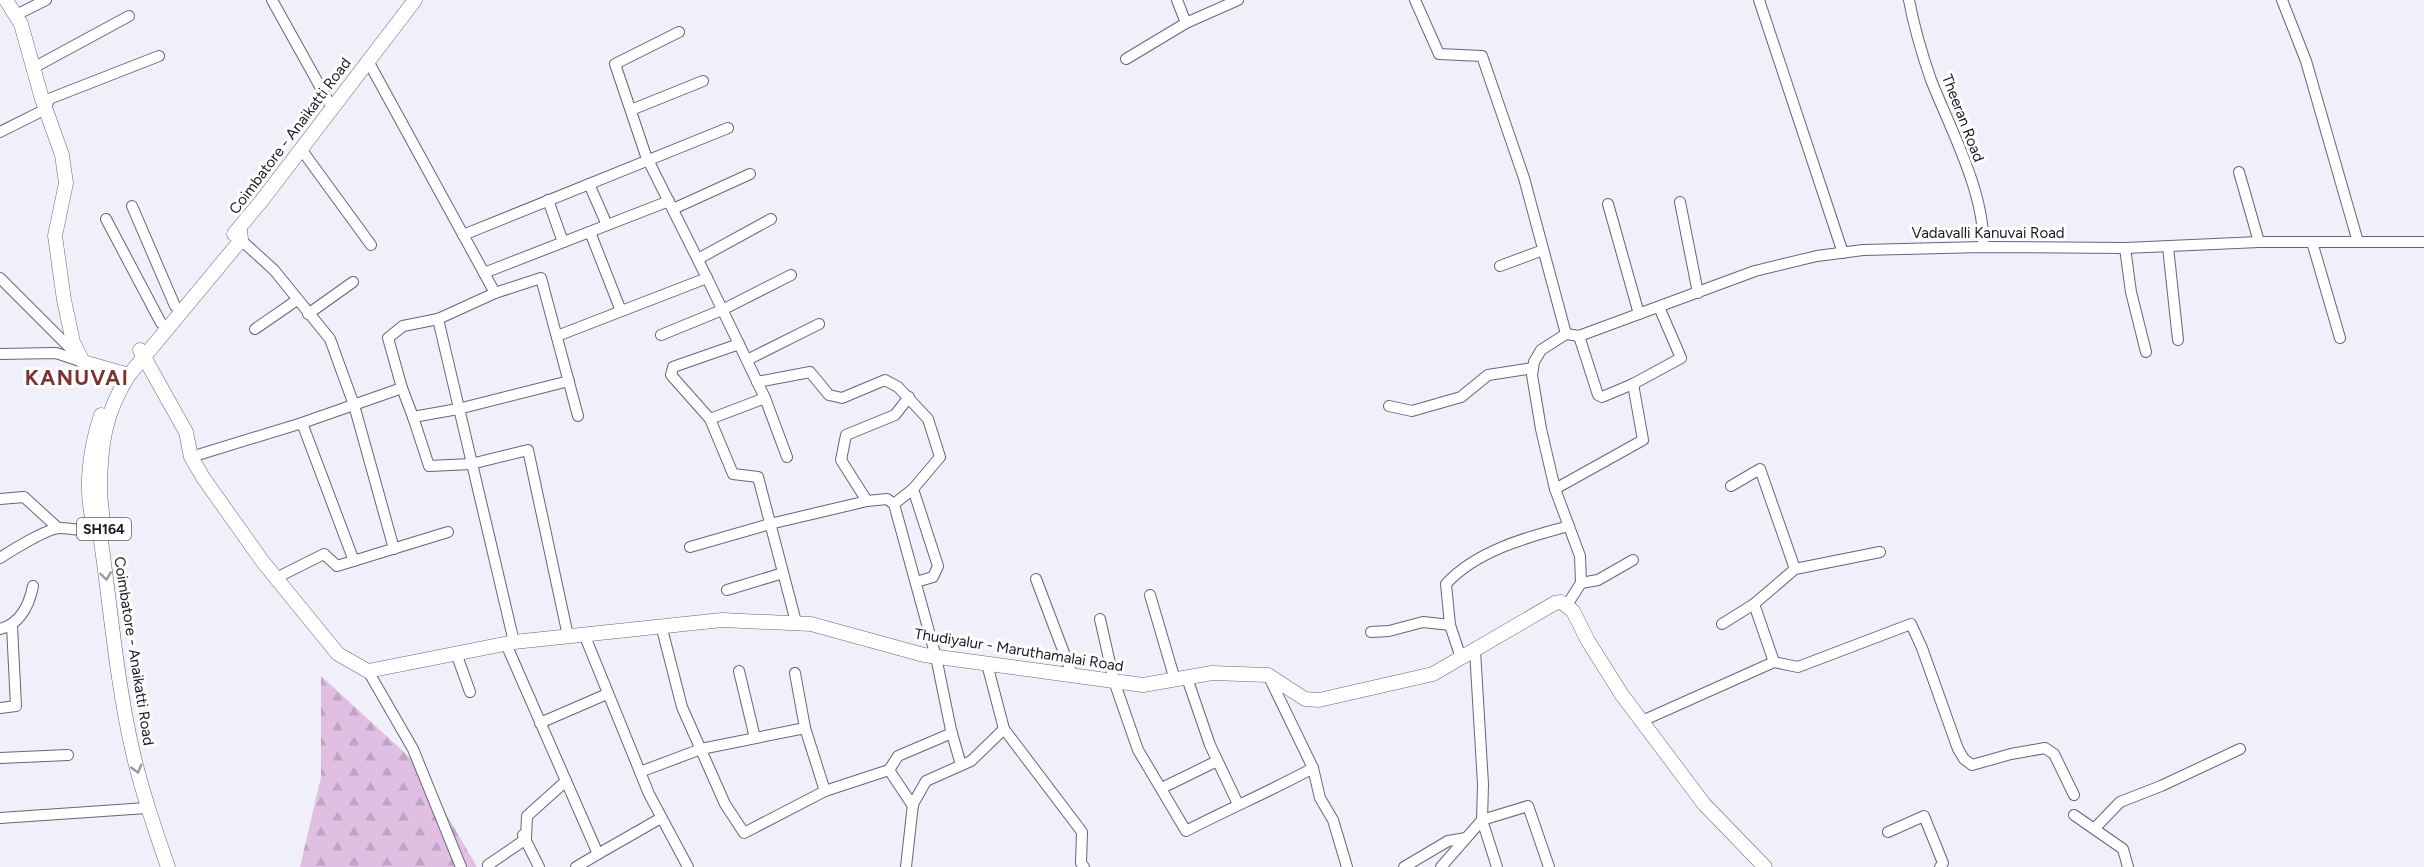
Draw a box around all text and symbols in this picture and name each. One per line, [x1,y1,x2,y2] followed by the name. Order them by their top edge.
[225,54,355,218] street label: Coimbatore - Anaikatti Road
[1938,72,1988,164] street label: Theeran Road
[1911,224,2065,242] street label: Vadavalli Kanuvai Road
[25,365,129,390] district label: KANUVAI
[77,518,131,540] road number: SH164
[110,555,158,747] street label: Coimbatore - Anaikatti Road
[99,572,112,581] one-way arrow
[913,625,1125,675] street label: Thudiyalur - Maruthamalai Road
[130,763,142,774] one-way arrow

